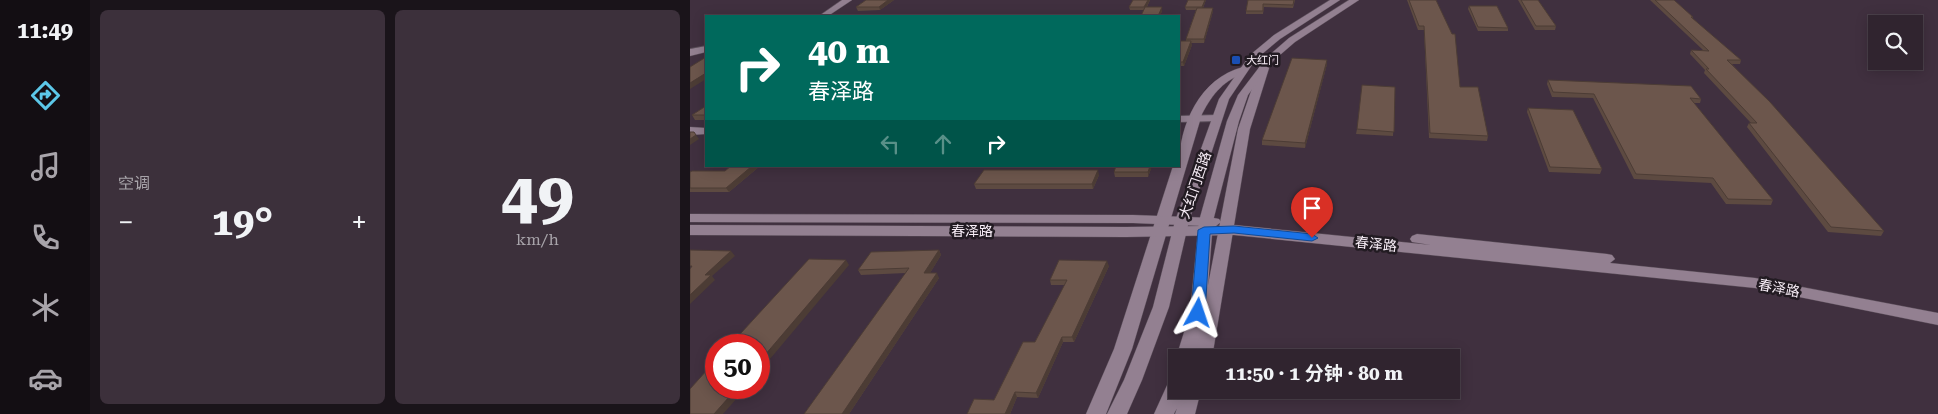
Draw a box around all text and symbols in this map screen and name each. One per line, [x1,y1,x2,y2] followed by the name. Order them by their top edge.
[1868,15,1923,70] map controls
[1868,15,1923,70] button: search
[17,18,73,43] text: 11:49
[808,31,890,72] text: 40 m
[725,35,790,100] icon: right
[1230,54,1242,66] marker: 大红门
[1246,54,1279,67] place label: 大红门
[28,78,63,113] icon: directions
[808,79,874,104] text: 春泽路
[876,130,904,158] icon: left
[929,130,957,158] icon: ahead
[982,130,1010,158] icon: right
[28,149,63,184] icon: music
[1176,149,1214,221] street label: 大红门西路
[501,159,574,235] text: 49
[118,174,150,193] text: 空调
[1291,187,1333,238] pin
[1298,194,1326,222] icon: arrive
[212,200,273,244] text: 19°
[118,206,134,239] text: −
[351,206,367,239] text: +
[28,220,63,255] icon: phone
[951,223,993,239] street label: 春泽路
[516,230,559,249] text: km/h
[1354,234,1398,254] street label: 春泽路
[1757,276,1801,300] street label: 春泽路
[1171,286,1223,338] position arrow
[28,290,63,325] icon: climate
[705,334,770,399] speed limit sign: 50
[28,361,63,396] icon: car
[1225,362,1403,385] text: 11:50 · 1 分钟 · 80 m

